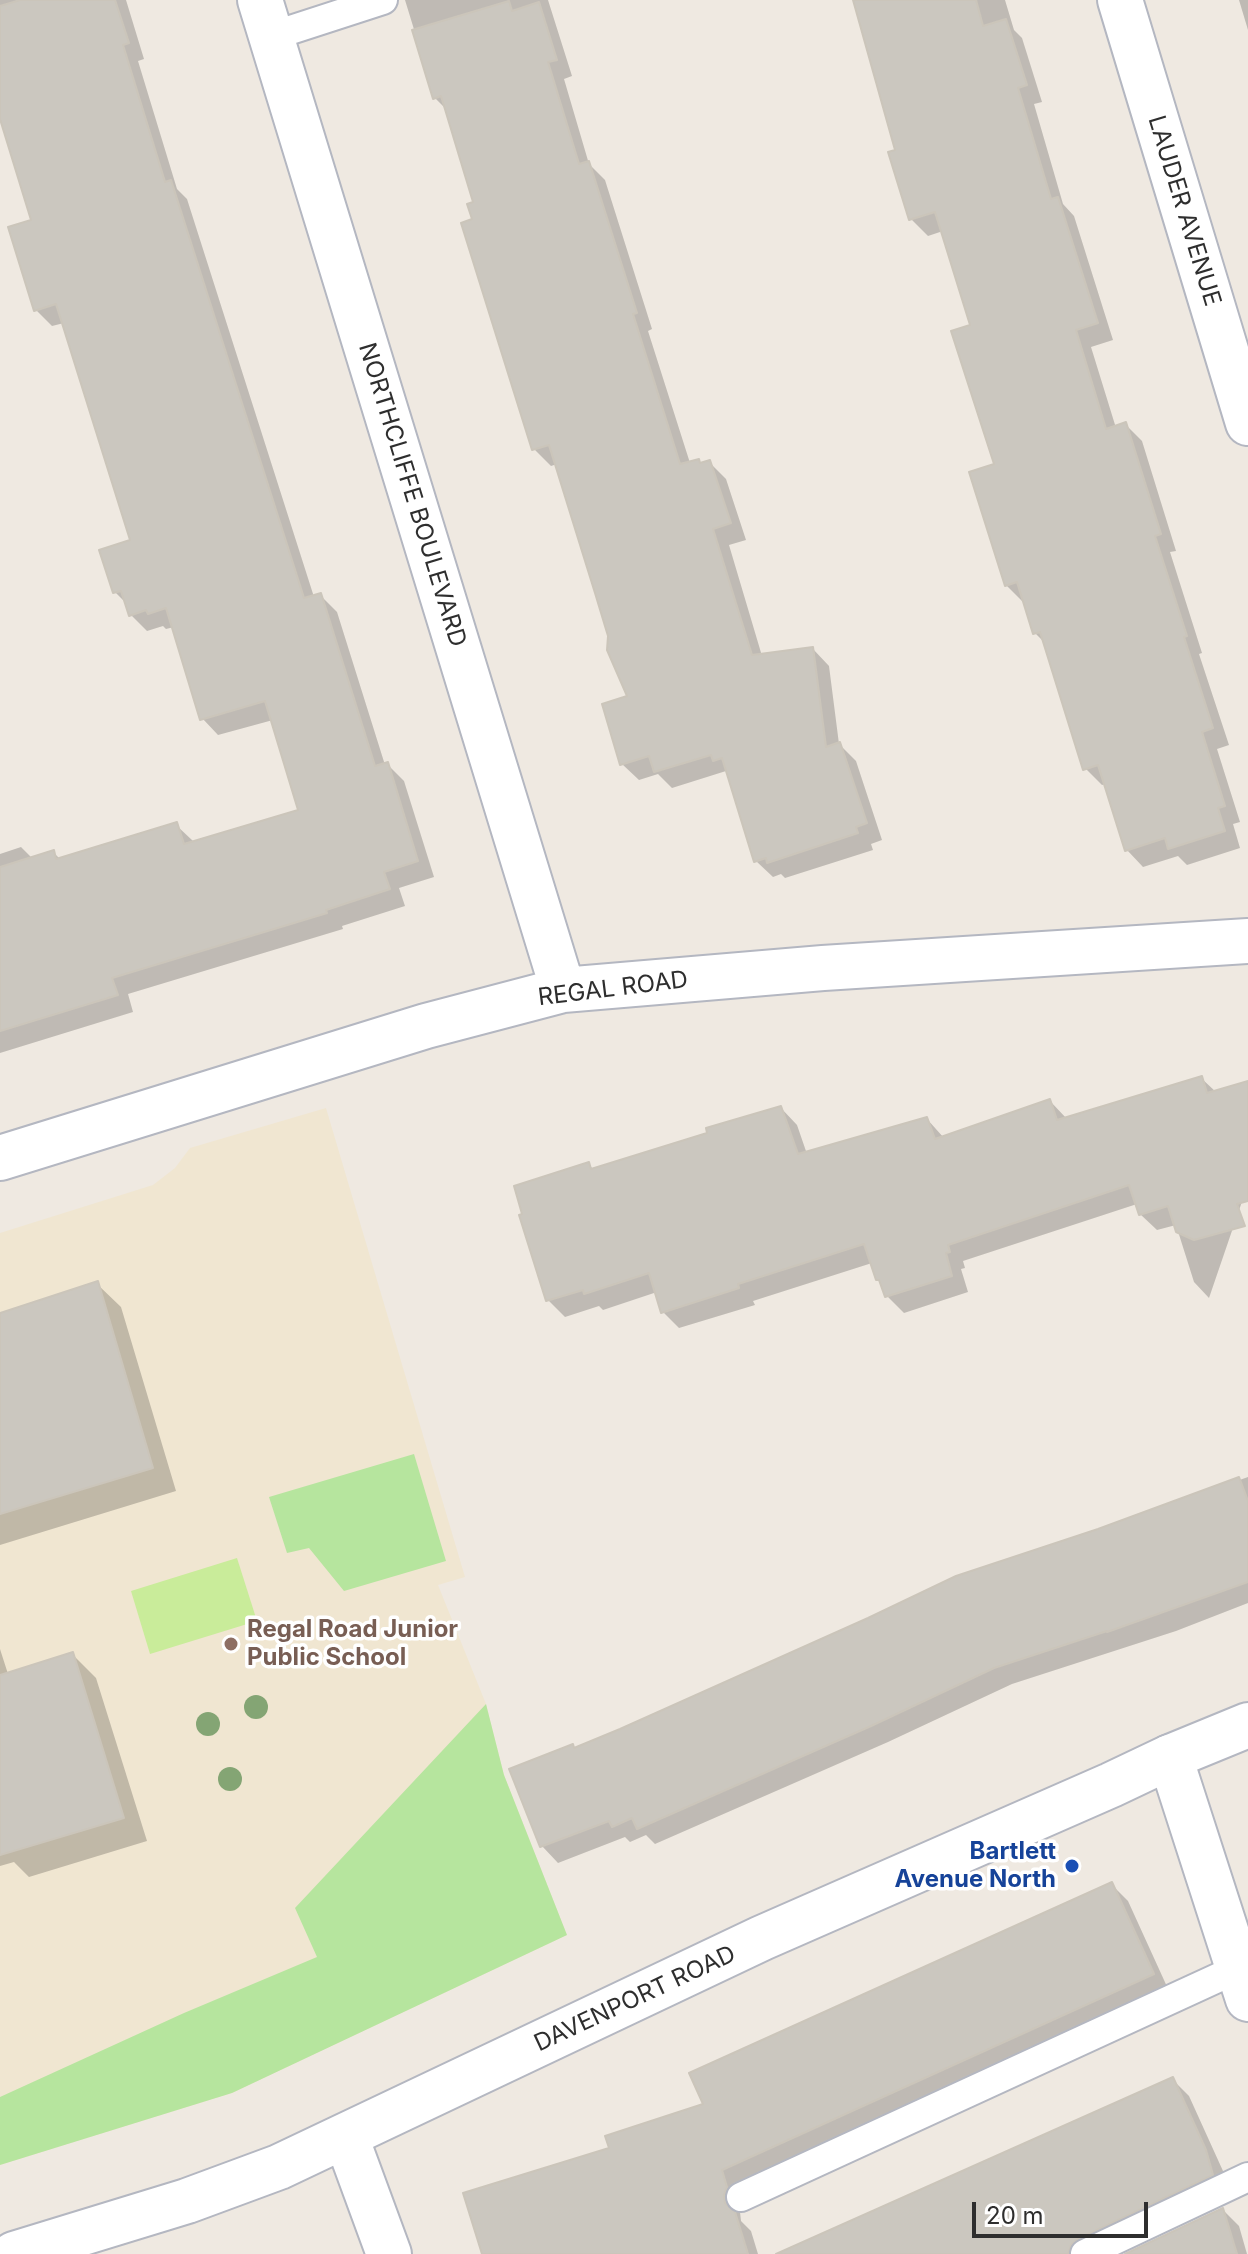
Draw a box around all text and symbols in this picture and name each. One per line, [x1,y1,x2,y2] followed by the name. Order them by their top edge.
[1141,112,1227,310] street label: LAUDER AVENUE
[352,339,472,651] street label: NORTHCLIFFE BOULEVARD
[536,966,690,1012] street label: REGAL ROAD
[247,1616,458,1672] place label: Regal Road Junior Public School
[222,1635,240,1653] marker: Regal Road Junior Public School
[895,1838,1056,1894] place label: Bartlett Avenue North
[1063,1857,1081,1875] marker: Bartlett Avenue North
[530,1940,740,2058] street label: DAVENPORT ROAD
[976,2186,1152,2236] scale bar
[986,2201,1044,2230] text: 20 m

